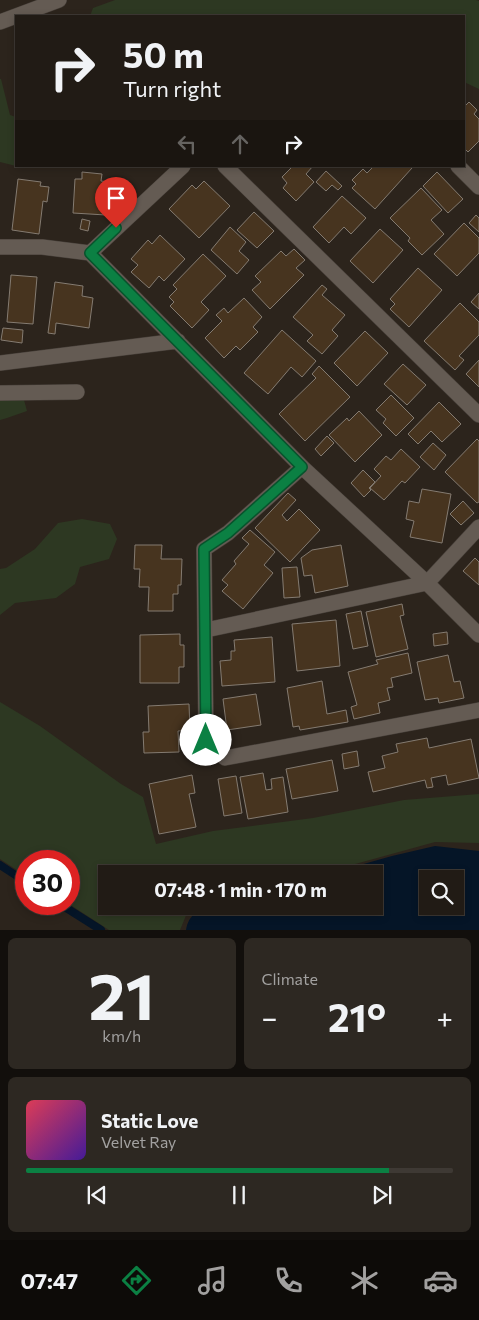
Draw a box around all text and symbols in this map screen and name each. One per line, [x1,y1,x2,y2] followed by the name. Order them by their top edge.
[123,32,204,75] text: 50 m
[40,35,105,100] icon: right
[123,75,221,102] text: Turn right
[173,130,201,158] icon: left
[226,130,254,158] icon: ahead
[279,130,307,158] icon: right
[95,177,137,228] pin
[102,184,130,212] icon: arrive
[179,713,231,765] position arrow
[15,850,80,915] speed limit sign: 30
[419,870,464,915] map controls
[419,870,464,915] button: search
[154,878,327,901] text: 07:48 · 1 min · 170 m
[89,954,155,1033] text: 21
[262,969,318,988] text: Climate
[328,993,386,1040] text: 21°
[262,1000,277,1034] text: −
[437,1000,453,1034] text: +
[102,1026,141,1045] text: km/h
[101,1109,198,1132] text: Static Love
[101,1132,176,1151] text: Velvet Ray
[83,1181,111,1209] icon: previous
[225,1181,253,1209] icon: pause
[368,1181,396,1209] icon: next
[119,1263,154,1298] icon: directions
[195,1263,230,1298] icon: music
[271,1263,306,1298] icon: phone
[347,1263,382,1298] icon: climate
[423,1263,458,1298] icon: car
[21,1267,78,1294] text: 07:47

